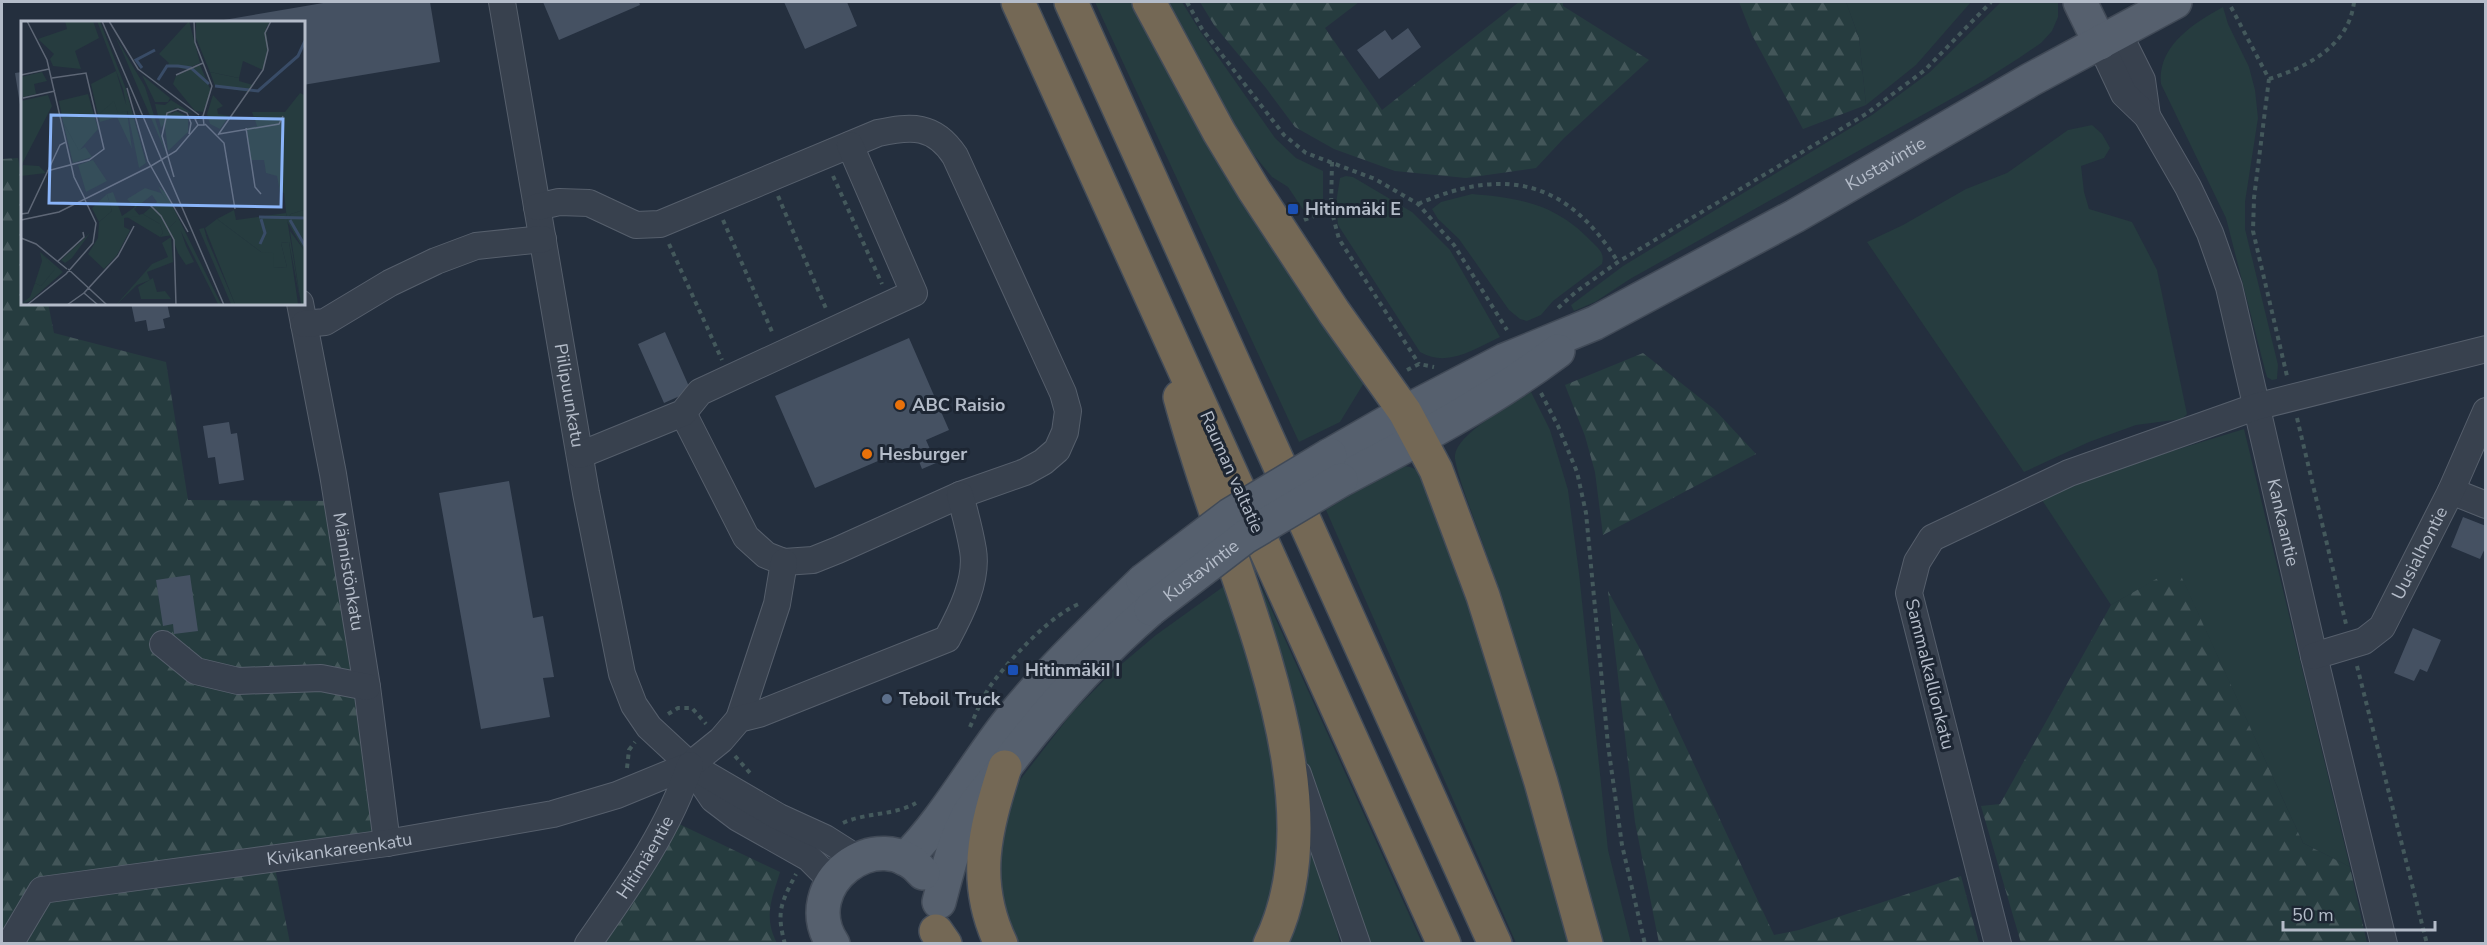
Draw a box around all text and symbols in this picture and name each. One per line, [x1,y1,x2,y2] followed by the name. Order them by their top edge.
[21,21,304,304] inset map
[1841,131,1930,196] street label: Kustavintie
[1305,197,1401,221] place label: Hitinmäki E
[1286,202,1300,216] marker: Hitinmäki E
[549,341,590,449] street label: Piilipuunkatu
[912,393,1005,417] place label: ABC Raisio
[893,398,907,412] marker: ABC Raisio
[1194,407,1270,537] street label: Rauman valtatie
[879,442,967,466] place label: Hesburger
[860,447,874,461] marker: Hesburger
[2262,476,2305,569] street label: Kankaantie
[2386,502,2453,604] street label: Uusialhontie
[327,511,370,633] street label: Männistönkatu
[1158,534,1244,607] street label: Kustavintie
[1900,596,1960,752] street label: Sammalkallionkatu
[1025,658,1120,682] place label: HitinmäkiI I
[1006,663,1020,677] marker: HitinmäkiI I
[899,687,1001,711] place label: Teboil Truck
[880,692,894,706] marker: Teboil Truck
[611,811,679,903] street label: Hitimäentie
[265,827,414,871] street label: Kivikankareenkatu
[2283,894,2434,932] scale bar
[2292,903,2334,927] text: 50 m

